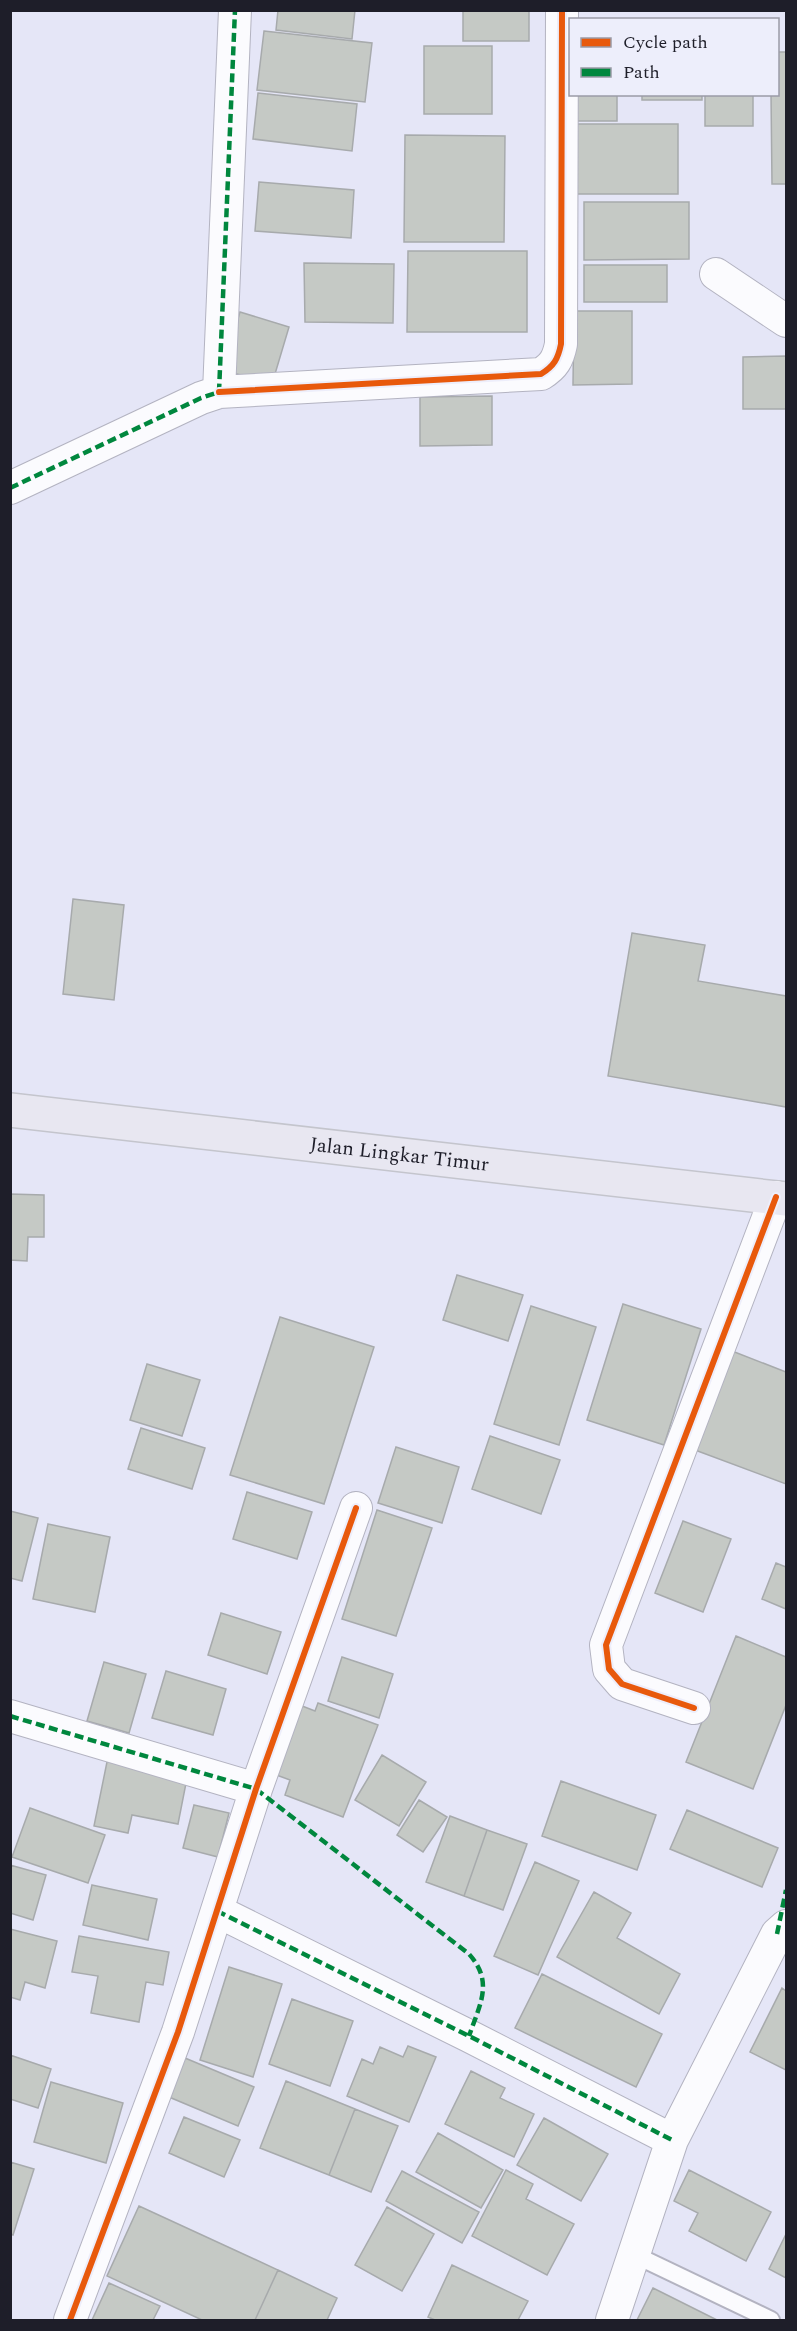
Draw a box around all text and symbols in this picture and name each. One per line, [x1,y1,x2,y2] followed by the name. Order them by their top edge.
[569,18,779,96] legend
[623,29,708,56] text: Cycle path
[623,59,660,86] text: Path
[308,1130,491,1180] street label: Jalan Lingkar Timur

